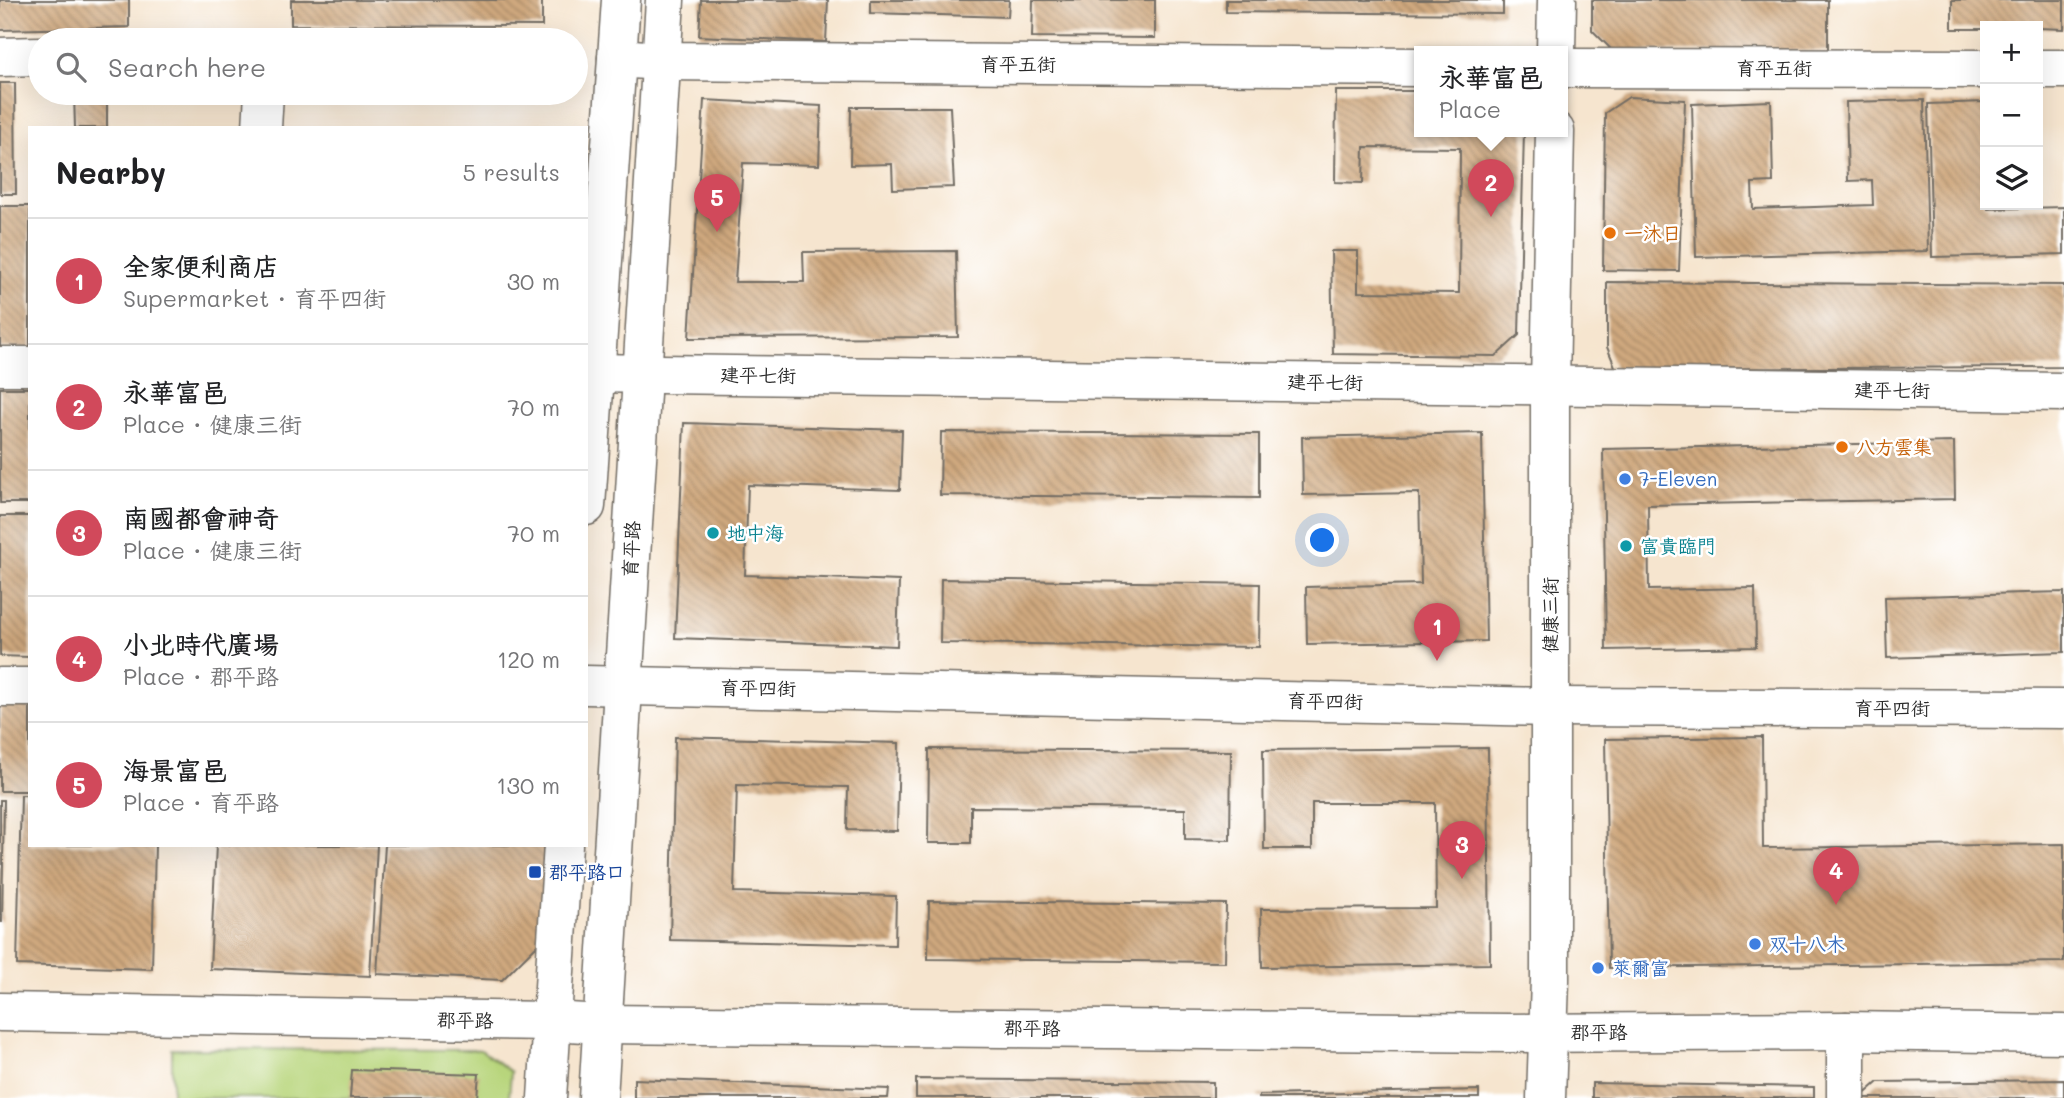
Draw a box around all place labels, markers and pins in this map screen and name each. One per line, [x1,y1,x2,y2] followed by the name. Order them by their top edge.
[1468,159,1514,217] pin: 2
[694,174,740,232] pin: 5
[1624,220,1681,245] place label: 一沐日
[1602,225,1618,241] marker: 一沐日
[1856,434,1932,459] place label: 八方雲集
[1834,439,1850,455] marker: 八方雲集
[1639,466,1717,491] place label: 7-Eleven
[1617,471,1633,487] marker: 7-Eleven
[727,520,784,545] place label: 地中海
[705,525,721,541] marker: 地中海
[1640,533,1716,558] place label: 富貴臨門
[1618,538,1634,554] marker: 富貴臨門
[1414,603,1460,661] pin: 1
[1439,821,1485,879] pin: 3
[1813,847,1859,905] pin: 4
[549,859,625,884] place label: 郡平路口
[527,864,543,880] marker: 郡平路口
[1769,931,1845,956] place label: 双十八木
[1747,936,1763,952] marker: 双十八木
[1612,955,1669,980] place label: 萊爾富
[1590,960,1606,976] marker: 萊爾富

